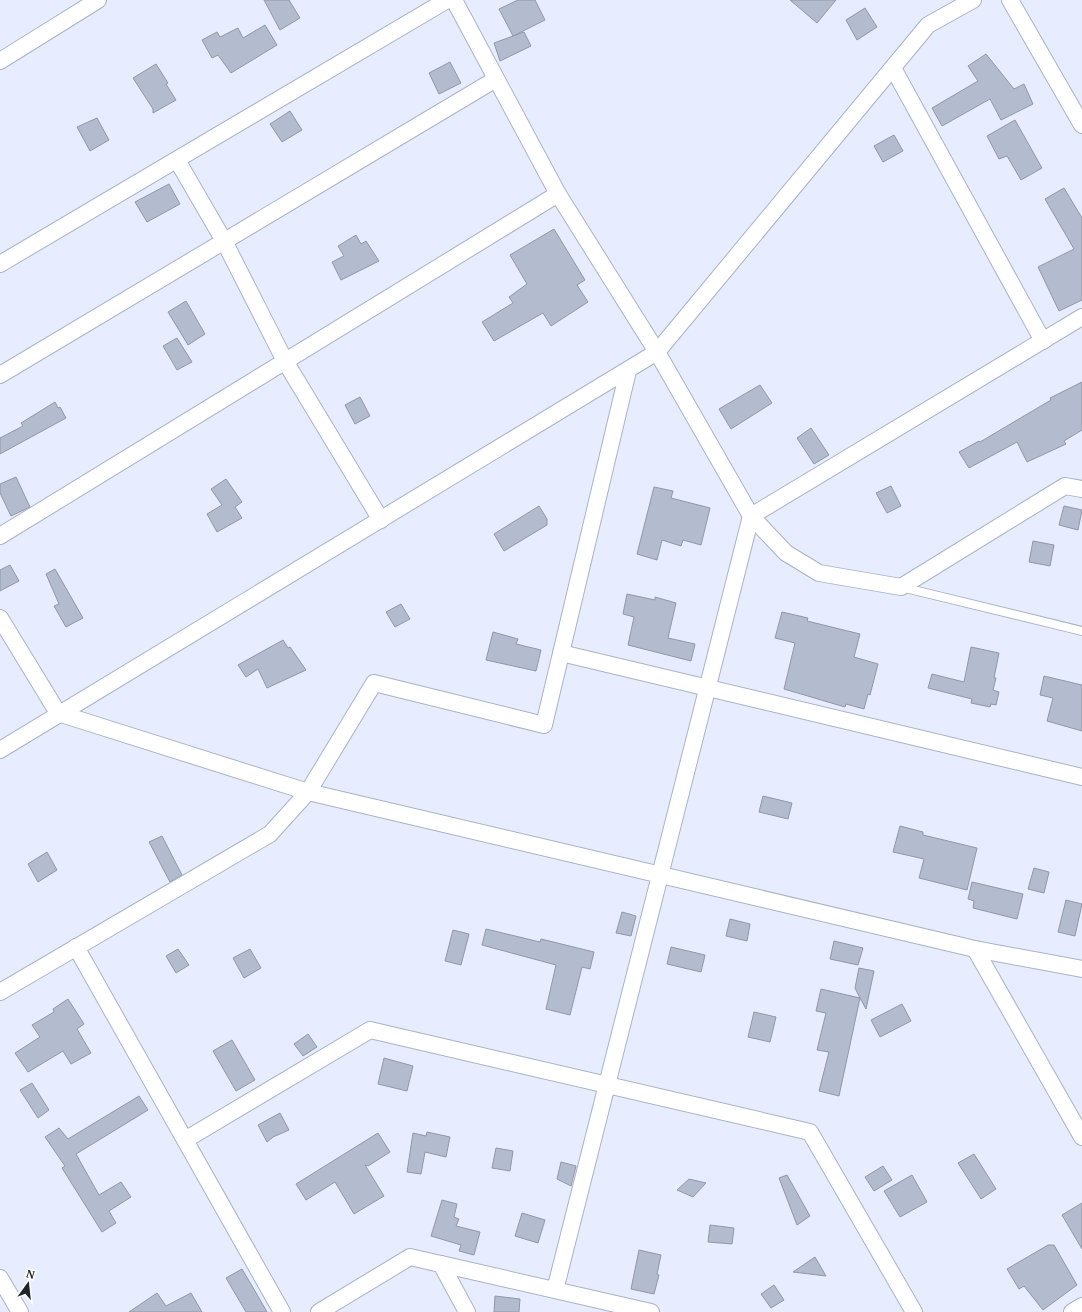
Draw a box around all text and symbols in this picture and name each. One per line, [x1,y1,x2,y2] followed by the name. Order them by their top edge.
[8,1264,48,1304] north arrow
[25,1266,37,1282] text: N

